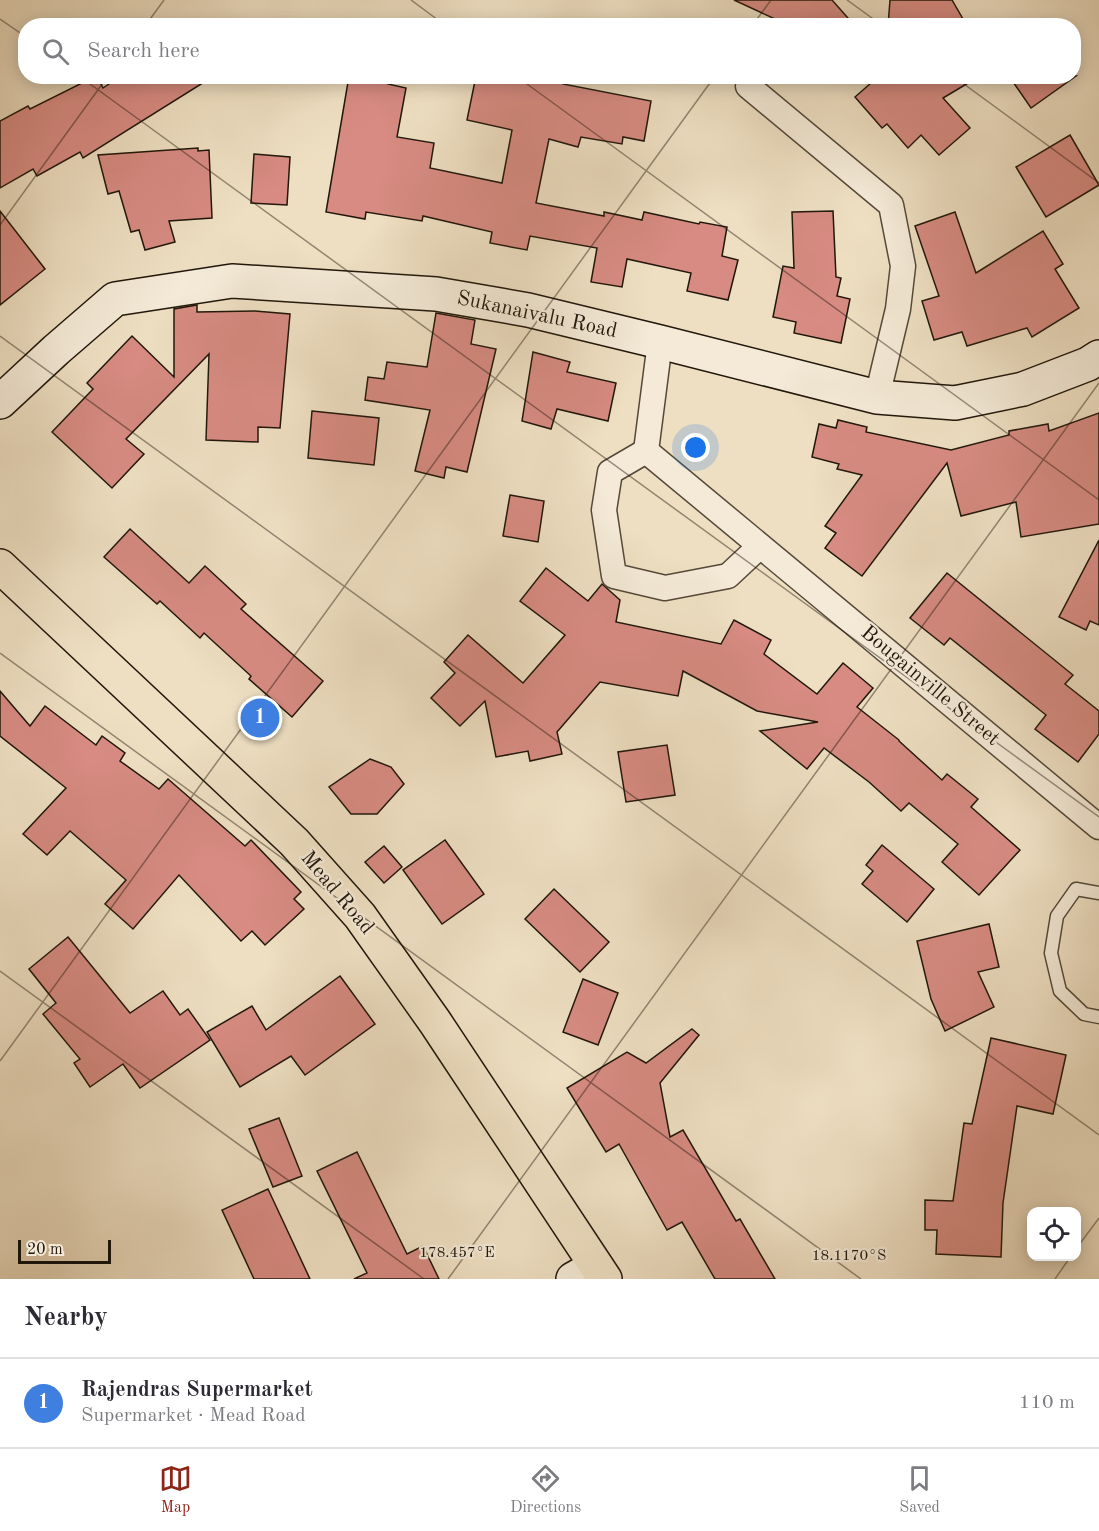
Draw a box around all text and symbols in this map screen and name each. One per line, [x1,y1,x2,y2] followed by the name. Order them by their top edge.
[18,18,1081,84] search box
[39,35,72,68] icon: search
[87,40,200,62] text: Search here
[455,288,619,342] street label: Sukanaivalu Road
[681,433,710,462] your location
[857,622,1003,750] street label: Bougainville Street
[240,696,280,740] pin: 1
[296,847,378,939] street label: Mead Road
[1027,1207,1081,1261] map controls
[1027,1207,1081,1261] button: locate
[18,1237,111,1264] scale bar
[27,1242,63,1258] text: 20 m
[419,1246,495,1261] text: 178.457°E
[812,1249,886,1264] text: 18.1170°S
[24,1305,108,1331] text: Nearby
[81,1379,313,1401] text: Rajendras Supermarket
[38,1393,49,1413] text: 1
[1019,1393,1075,1413] text: 110 m
[81,1406,306,1426] text: Supermarket · Mead Road
[159,1462,192,1518] tab: Map
[510,1462,581,1518] tab: Directions
[899,1462,940,1518] tab: Saved

